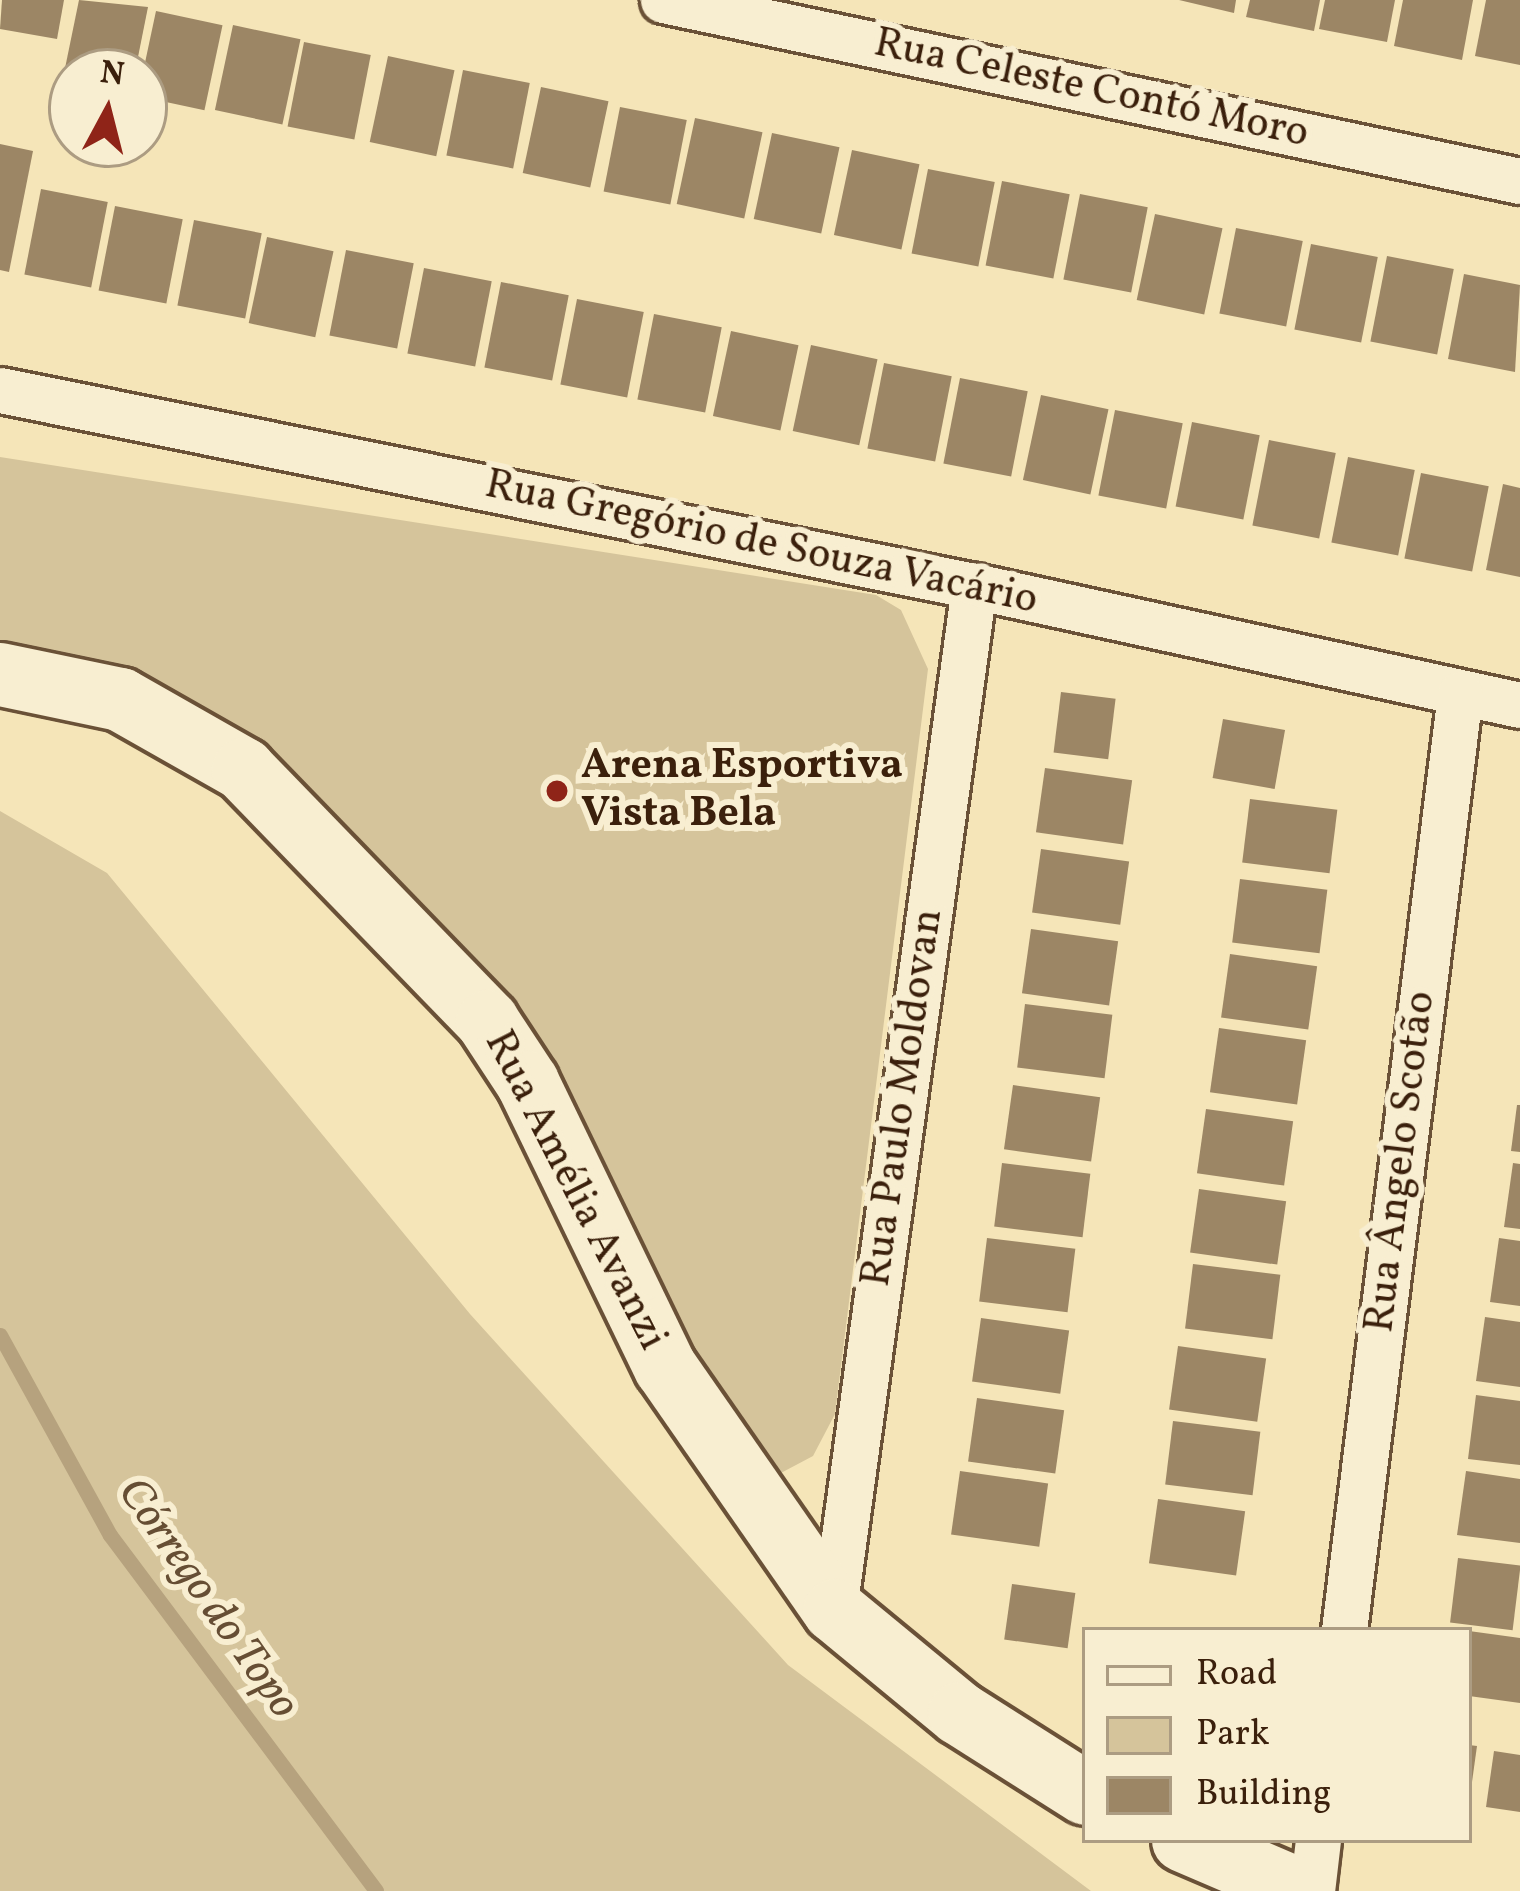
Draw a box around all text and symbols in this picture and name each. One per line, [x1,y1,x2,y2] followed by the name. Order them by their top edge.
[869,19,1313,161] street label: Rua Celeste Contó Moro
[48,48,168,168] north arrow
[97,51,127,100] text: N
[480,461,1042,627] street label: Rua Gregório de Souza Vacário
[581,742,903,840] place label: Arena Esportiva Vista Bela
[544,778,570,804] marker: Arena Esportiva Vista Bela
[853,906,955,1290] street label: Rua Paulo Moldovan
[1356,989,1448,1335] street label: Rua Ângelo Scotão
[472,1023,676,1359] street label: Rua Amélia Avanzi
[104,1468,310,1730] water label: Córrego do Topo
[1082,1627,1472,1843] legend
[1196,1650,1277,1700] text: Road
[1196,1710,1270,1760] text: Park
[1196,1770,1331,1820] text: Building

